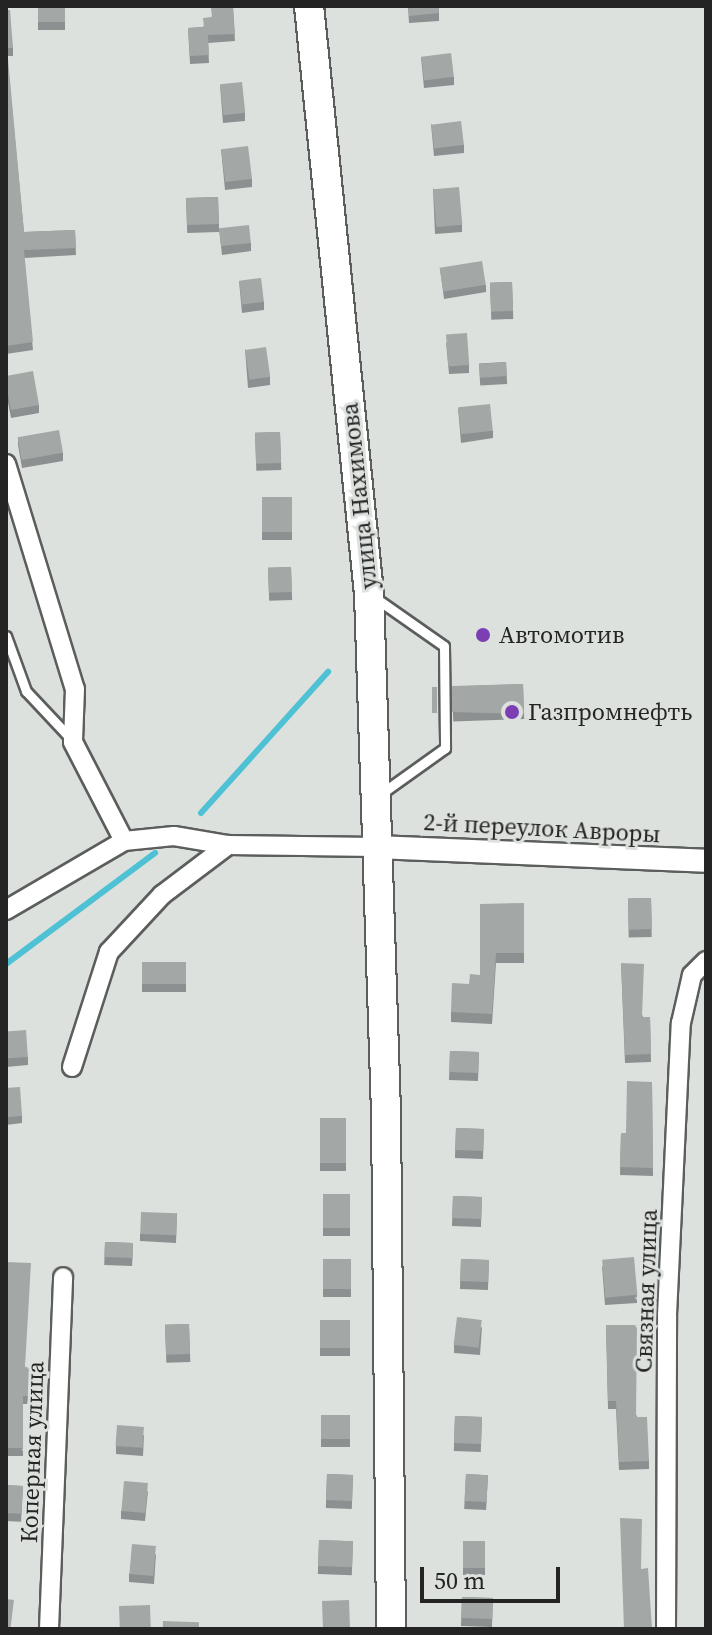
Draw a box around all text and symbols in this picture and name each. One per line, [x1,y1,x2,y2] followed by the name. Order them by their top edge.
[335,401,383,591] street label: улица Нахимова
[499,621,624,649] place label: Автомотив
[474,626,492,644] marker: Автомотив
[528,698,692,726] place label: Газпромнефть
[503,703,521,721] marker: Газпромнефть
[423,807,661,849] street label: 2-й переулок Авроры
[629,1209,663,1373] street label: Связная улица
[14,1360,50,1544] street label: Коперная улица
[424,1551,564,1601] scale bar
[434,1564,485,1597] text: 50 m

